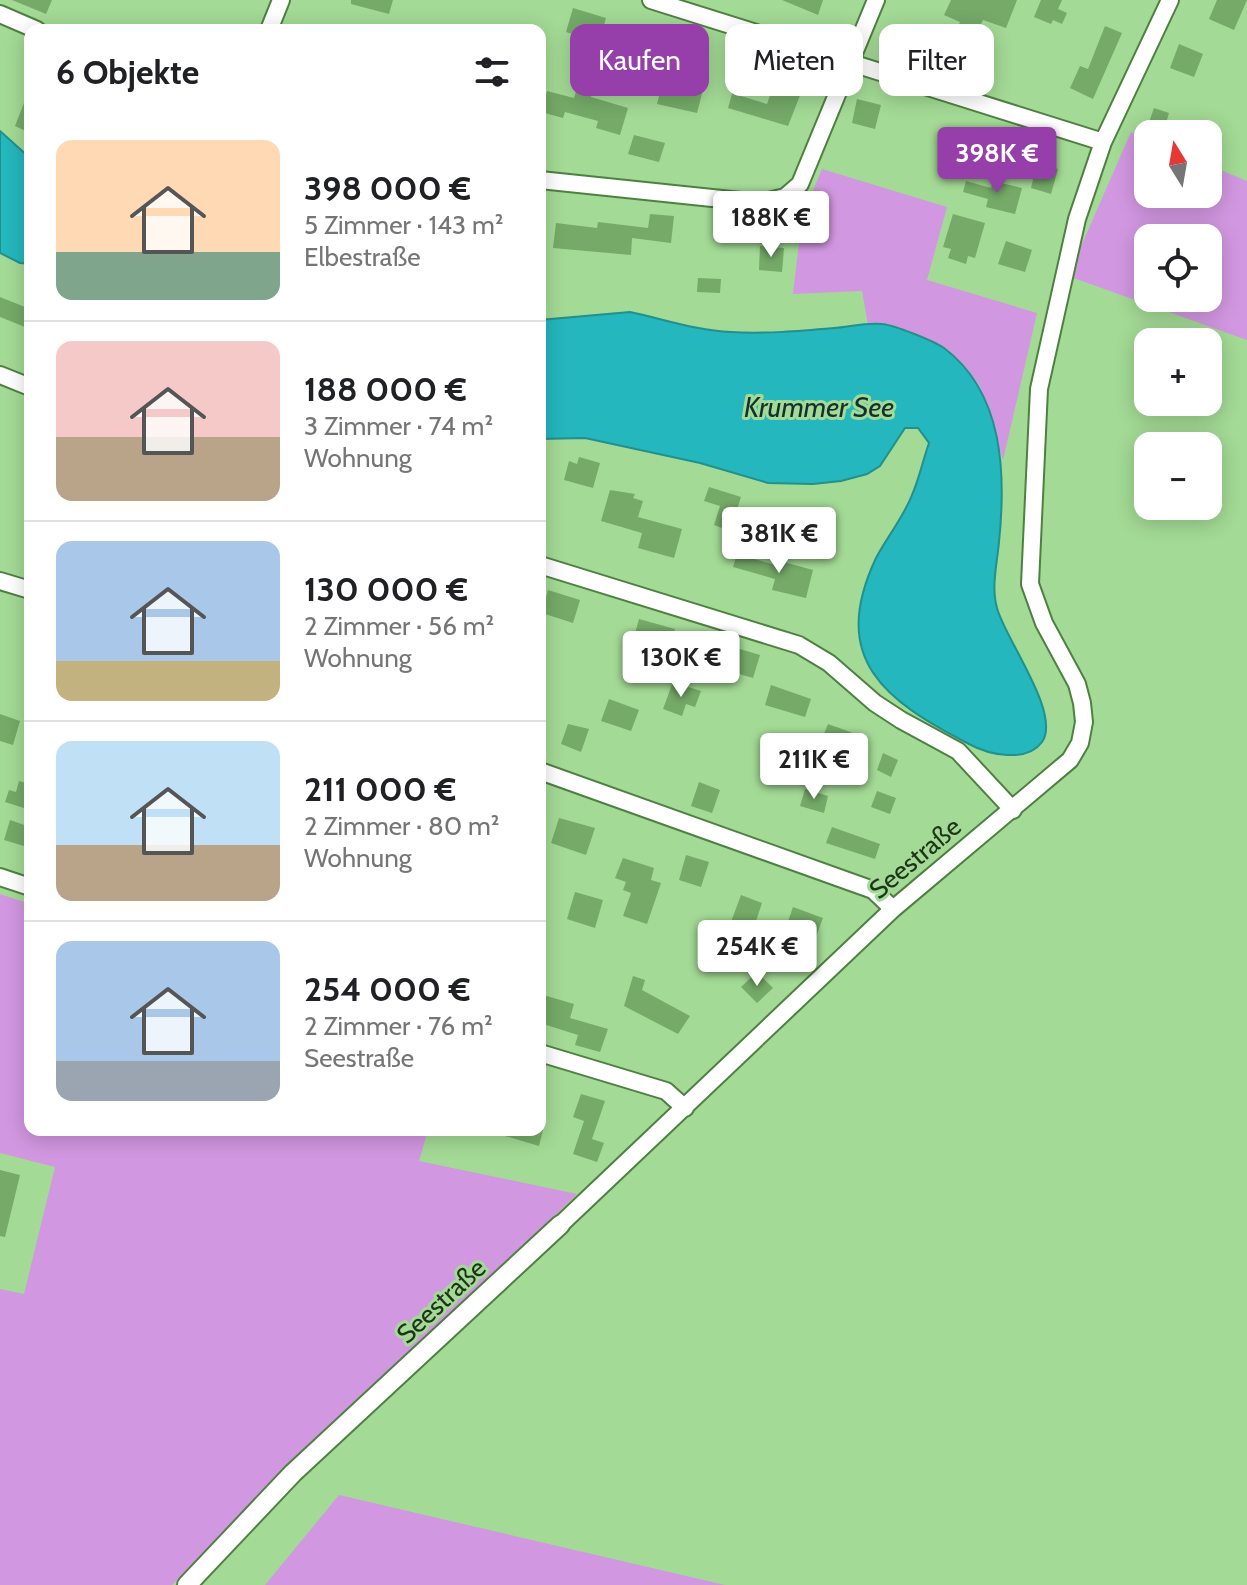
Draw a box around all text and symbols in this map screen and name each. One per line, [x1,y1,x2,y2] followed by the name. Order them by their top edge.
[570,24,709,96] chip: Kaufen
[725,24,863,96] chip: Mieten
[879,24,994,96] chip: Filter
[470,50,514,94] icon: filters
[56,51,199,93] text: 6 Objekte
[1134,120,1222,208] north arrow
[1134,120,1222,520] map controls
[932,127,1062,195] pin: 398K €
[955,137,1039,169] text: 398K €
[304,167,471,209] text: 398 000 €
[120,172,216,268] icon: home
[706,191,836,259] pin: 188K €
[731,201,811,233] text: 188K €
[304,209,503,241] text: 5 Zimmer · 143 m²
[1134,224,1222,312] button: locate
[304,241,421,273] text: Elbestraße
[1134,328,1222,416] button: +
[304,368,467,410] text: 188 000 €
[120,373,216,469] icon: home
[744,390,894,424] water label: Krummer See
[304,410,493,442] text: 3 Zimmer · 74 m²
[1134,432,1222,520] button: −
[304,442,412,474] text: Wohnung
[714,507,844,575] pin: 381K €
[740,517,818,549] text: 381K €
[304,568,468,610] text: 130 000 €
[120,573,216,669] icon: home
[304,610,494,642] text: 2 Zimmer · 56 m²
[616,631,746,699] pin: 130K €
[641,641,721,673] text: 130K €
[304,642,412,674] text: Wohnung
[749,733,879,801] pin: 211K €
[778,743,850,775] text: 211K €
[304,768,456,810] text: 211 000 €
[120,773,216,869] icon: home
[304,810,499,842] text: 2 Zimmer · 80 m²
[863,810,967,906] street label: Seestraße
[304,842,412,874] text: Wohnung
[692,920,822,988] pin: 254K €
[716,930,798,962] text: 254K €
[304,968,470,1010] text: 254 000 €
[120,973,216,1069] icon: home
[304,1010,493,1042] text: 2 Zimmer · 76 m²
[304,1042,414,1074] text: Seestraße
[390,1252,492,1350] street label: Seestraße

